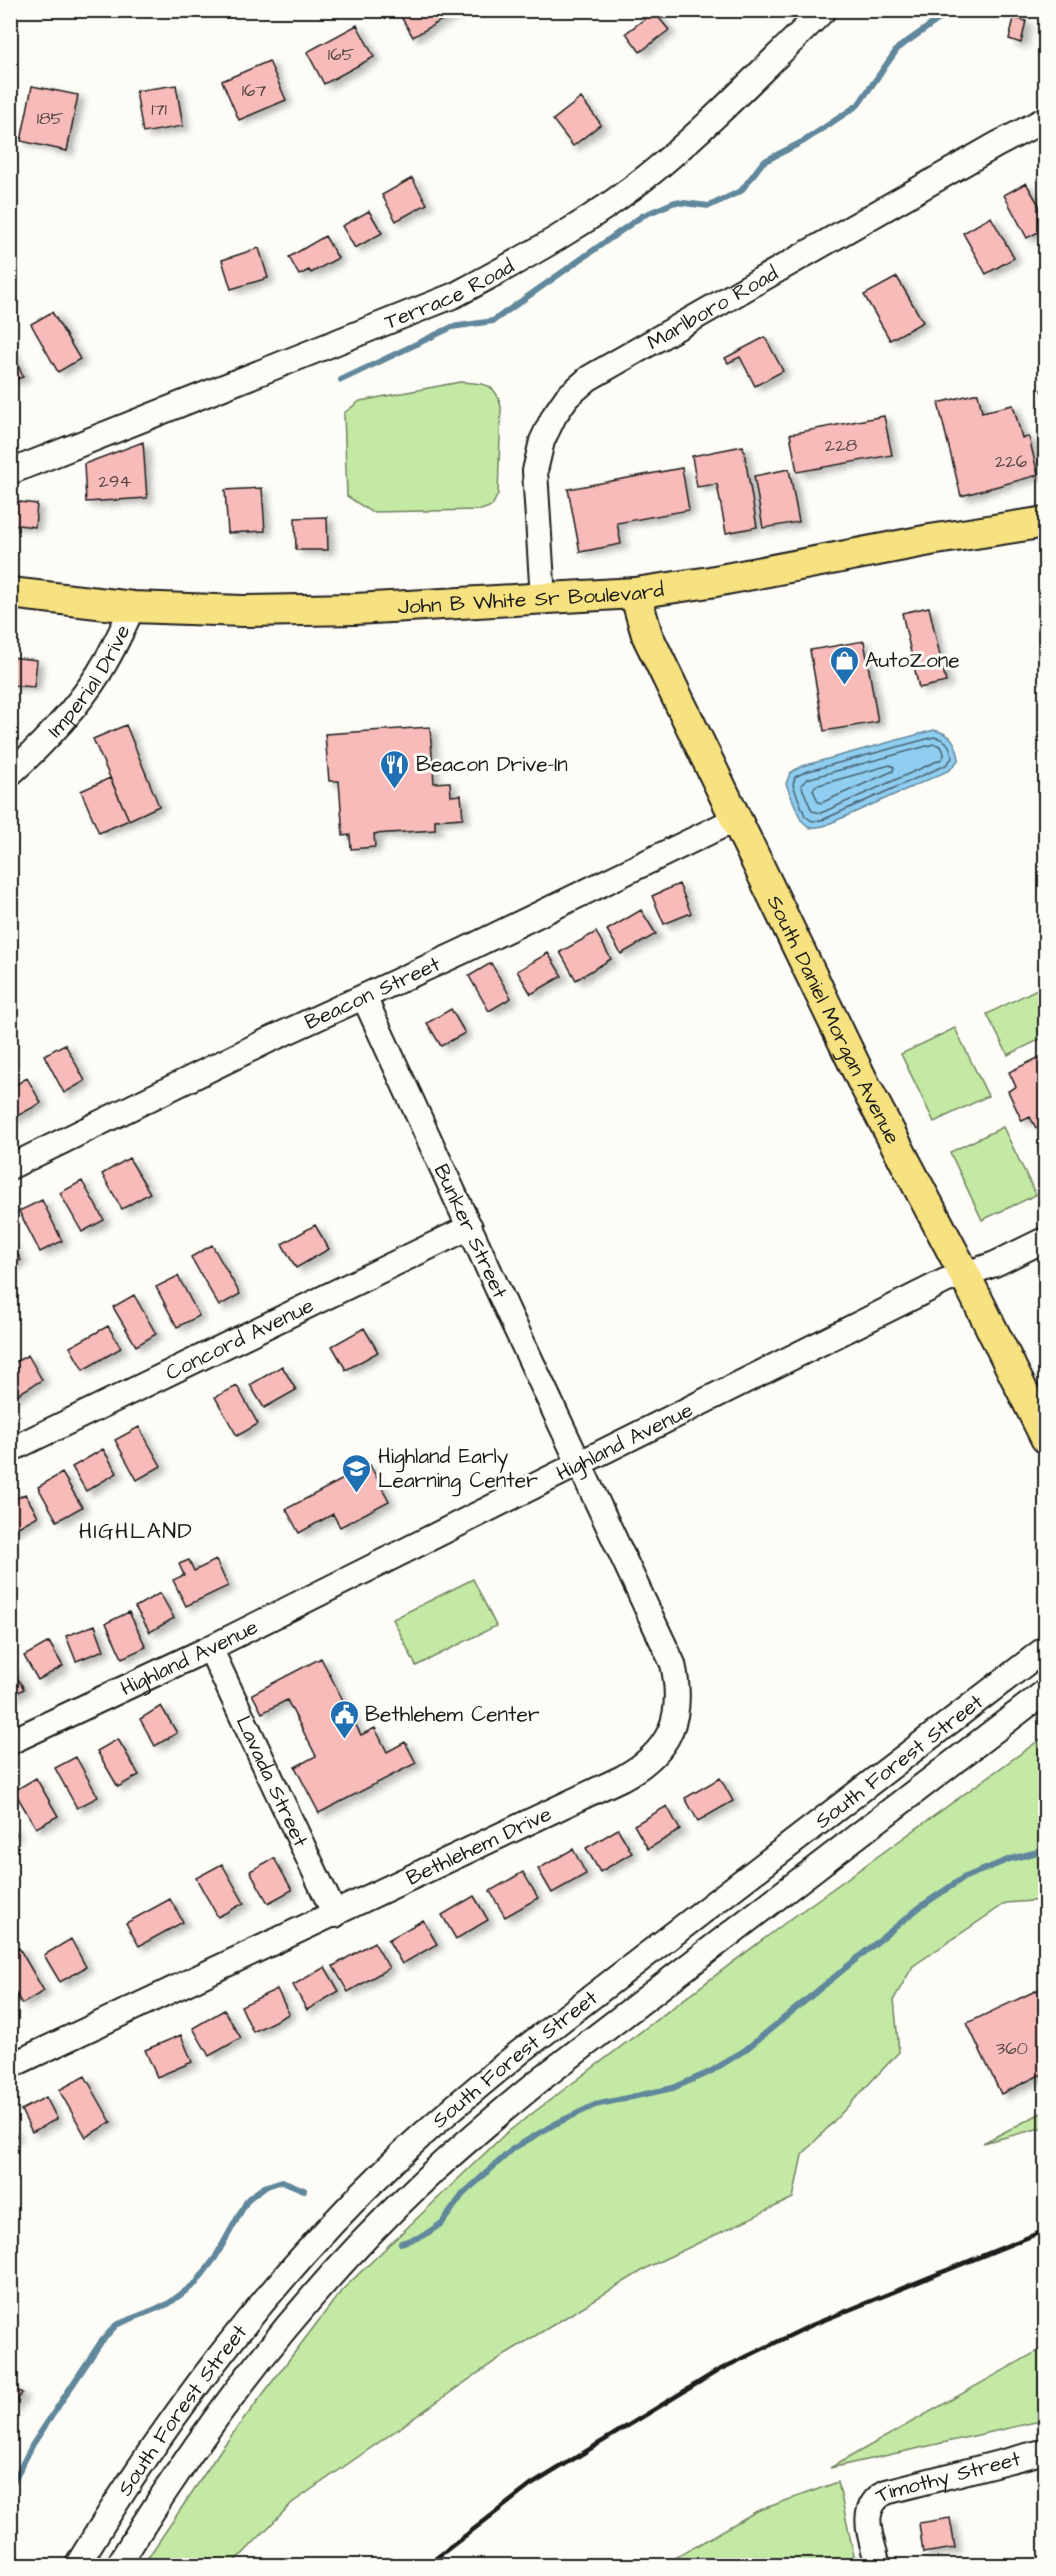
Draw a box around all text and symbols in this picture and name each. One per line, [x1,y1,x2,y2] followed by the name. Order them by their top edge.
[328,42,354,67] house number: 165
[242,78,266,103] house number: 167
[151,97,167,122] house number: 171
[37,106,64,131] house number: 185
[380,252,520,337] street label: Terrace Road
[642,259,784,357] street label: Marlboro Road
[825,433,857,458] house number: 228
[995,449,1027,474] house number: 226
[99,469,131,494] house number: 294
[397,575,666,622] street label: John B White Sr Boulevard
[41,620,137,744] street label: Imperial Drive
[828,644,860,686] shop icon: AutoZone
[865,646,960,675] place label: AutoZone
[379,748,411,790] restaurant icon: Beacon Drive-In
[416,750,568,779] place label: Beacon Drive-In
[760,890,907,1149] street label: South Daniel Morgan Avenue
[300,949,445,1037] street label: Beacon Street
[427,1159,515,1304] street label: Bunker Street
[161,1291,319,1387] street label: Concord Avenue
[551,1395,698,1488] street label: Highland Avenue
[378,1442,538,1497] place label: Highland Early Learning Center
[341,1452,373,1494] school or university icon: Highland Early Learning Center
[79,1516,193,1547] district label: HIGHLAND
[116,1612,263,1703] street label: Highland Avenue
[809,1687,990,1835] street label: South Forest Street
[328,1698,360,1740] public building icon: Bethlehem Center
[365,1700,540,1729] place label: Bethlehem Center
[229,1711,315,1852] street label: Lavada Street
[402,1799,556,1892] street label: Bethlehem Drive
[426,1983,604,2135] street label: South Forest Street
[996,2036,1028,2061] house number: 360
[111,2318,254,2502] street label: South Forest Street
[870,2444,1024,2510] street label: Timothy Street

